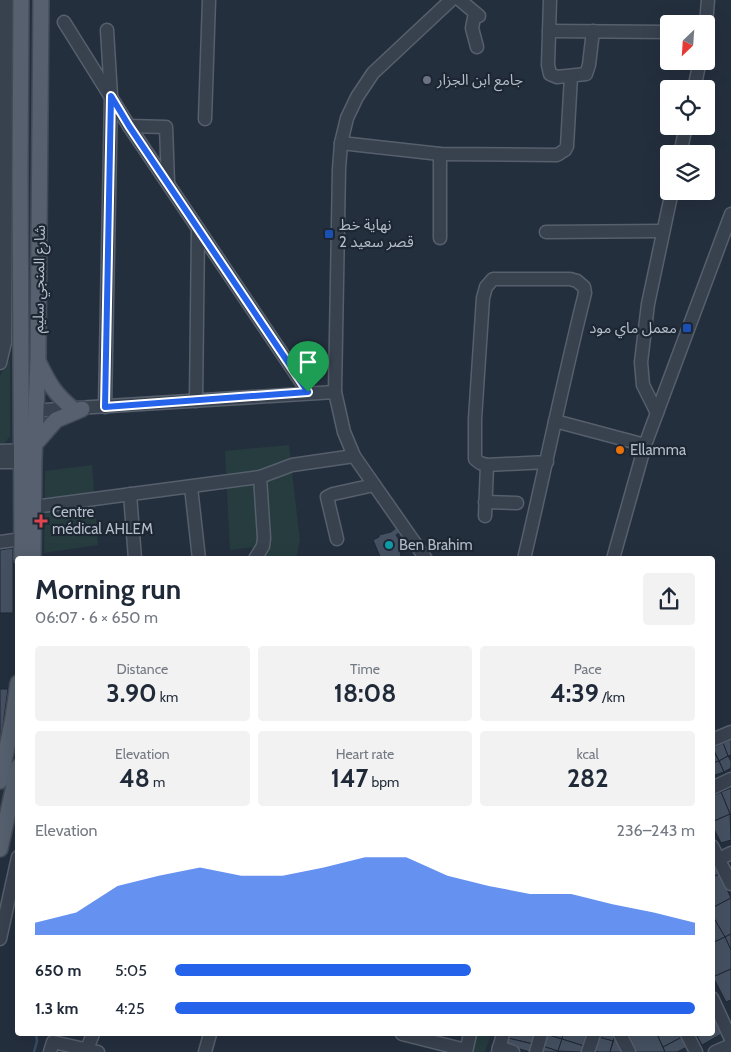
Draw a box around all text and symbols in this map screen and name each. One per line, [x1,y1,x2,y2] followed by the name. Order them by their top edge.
[660,15,715,70] north arrow
[660,15,715,200] map controls
[436,71,523,92] place label: جامع ابن الجزار
[421,74,433,86] marker: جامع ابن الجزار
[660,80,715,135] button: locate
[660,145,715,200] button: layers
[339,216,414,251] place label: نهاية خط قصر سعيد 2
[29,225,52,333] street label: شارع المنجي سليم
[323,228,335,240] marker: نهاية خط قصر سعيد 2
[589,319,677,339] place label: معمل ماي مود
[681,322,693,334] marker: معمل ماي مود
[287,341,329,392] pin
[294,348,322,376] icon: arrive
[630,441,687,459] place label: Ellamma
[614,444,626,456] marker: Ellamma
[52,503,153,538] place label: Centre médical AHLEM
[34,514,48,528] marker: Centre médical AHLEM
[399,536,473,554] place label: Ben Brahim
[383,539,395,551] marker: Ben Brahim
[35,572,181,606] text: Morning run
[643,573,695,625] button: share
[35,608,158,627] text: 06:07 · 6 × 650 m
[117,660,168,678] text: Distance
[350,660,380,678] text: Time
[574,660,602,678] text: Pace
[106,678,157,708] text: 3.90
[334,678,396,708] text: 18:08
[550,678,599,708] text: 4:39
[157,688,178,706] text: km
[599,688,625,706] text: /km
[115,745,170,763] text: Elevation
[336,745,394,763] text: Heart rate
[576,745,599,763] text: kcal
[119,763,150,793] text: 48
[331,763,368,793] text: 147
[567,763,608,793] text: 282
[150,773,165,791] text: m
[368,773,399,791] text: bpm
[35,821,98,840] text: Elevation
[617,821,695,840] text: 236–243 m
[35,961,81,980] text: 650 m
[115,961,147,980] text: 5:05
[35,999,78,1018] text: 1.3 km
[115,999,145,1018] text: 4:25

